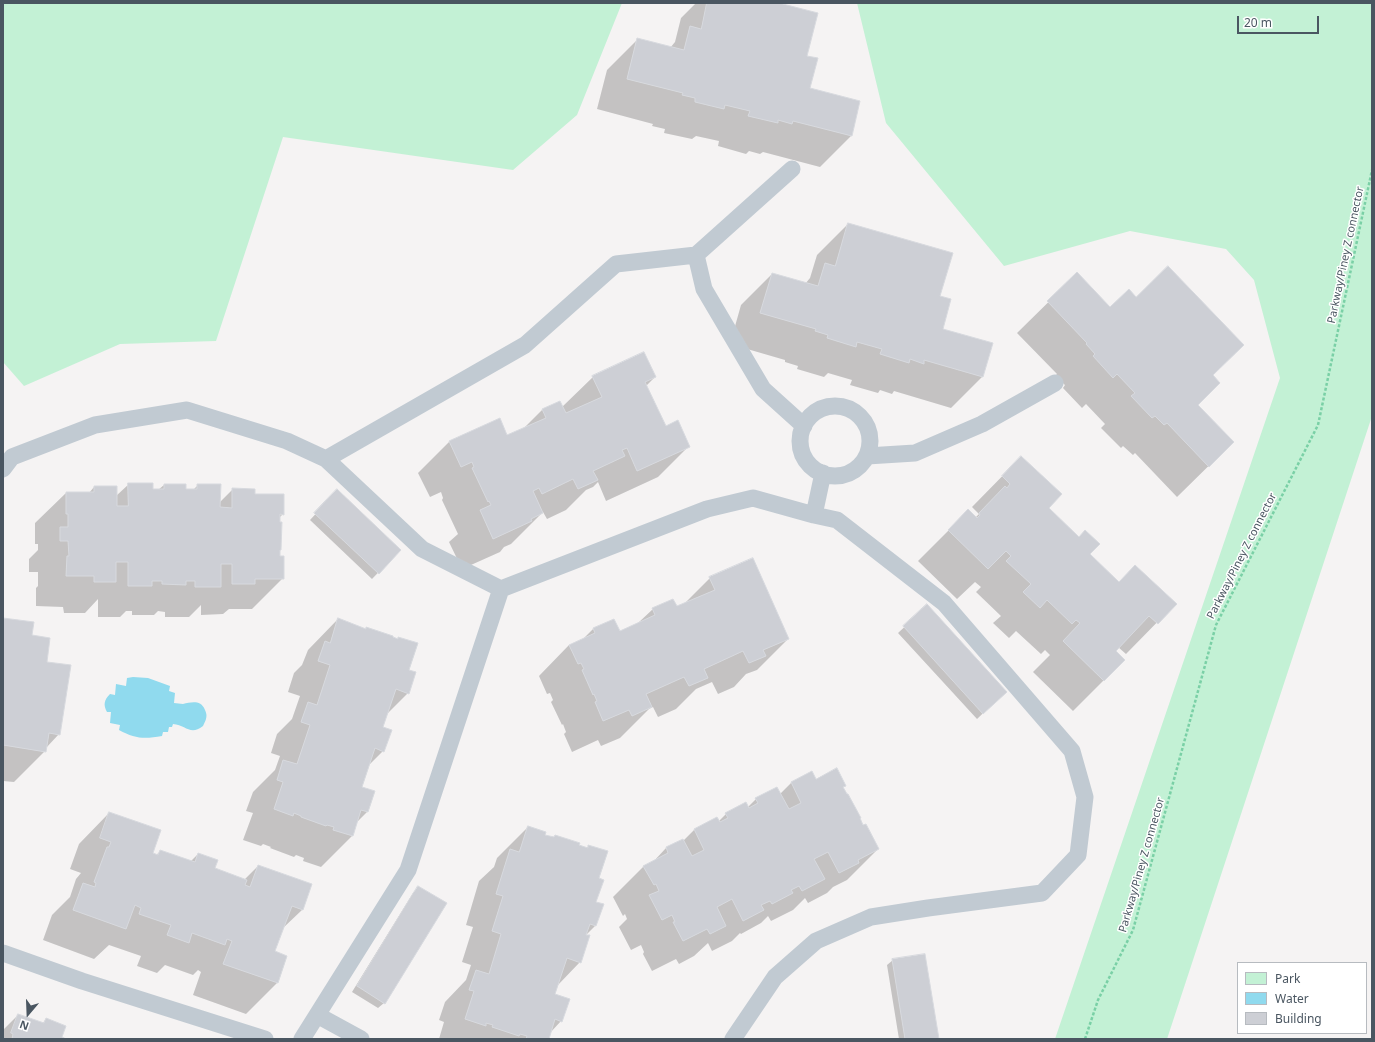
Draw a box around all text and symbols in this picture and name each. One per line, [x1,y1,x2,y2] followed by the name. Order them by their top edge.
[1239,8,1321,34] scale bar
[1244,14,1272,31] text: 20 m
[1325,185,1367,325] street label: Parkway/Piney Z connector
[1204,491,1280,621] street label: Parkway/Piney Z connector
[1116,796,1168,934] street label: Parkway/Piney Z connector
[1237,962,1367,1034] legend
[1275,970,1300,987] text: Park
[1275,990,1309,1007] text: Water
[8,994,48,1034] north arrow
[1275,1010,1322,1027] text: Building
[17,1017,31,1034] text: N

